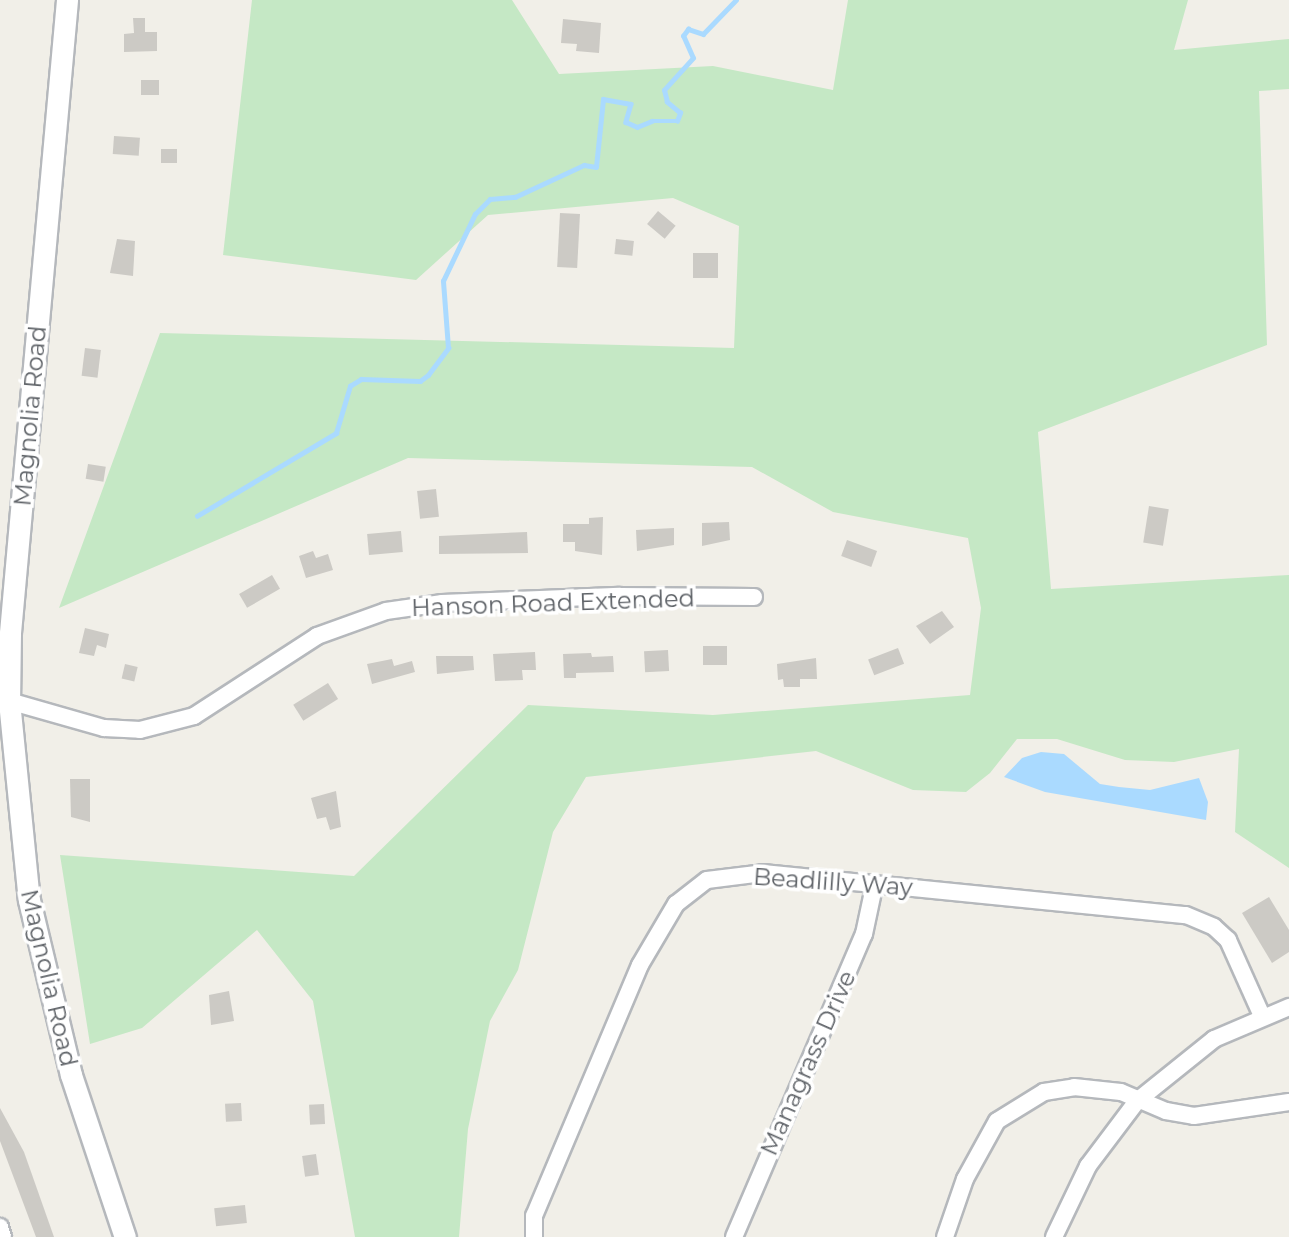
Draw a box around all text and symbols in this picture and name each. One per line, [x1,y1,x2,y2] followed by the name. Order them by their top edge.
[8,325,52,507] street label: Magnolia Road
[411,584,695,622] street label: Hanson Road Extended
[752,862,914,902] street label: Beadlilly Way
[15,887,83,1069] street label: Magnolia Road
[754,966,862,1160] street label: Managrass Drive

